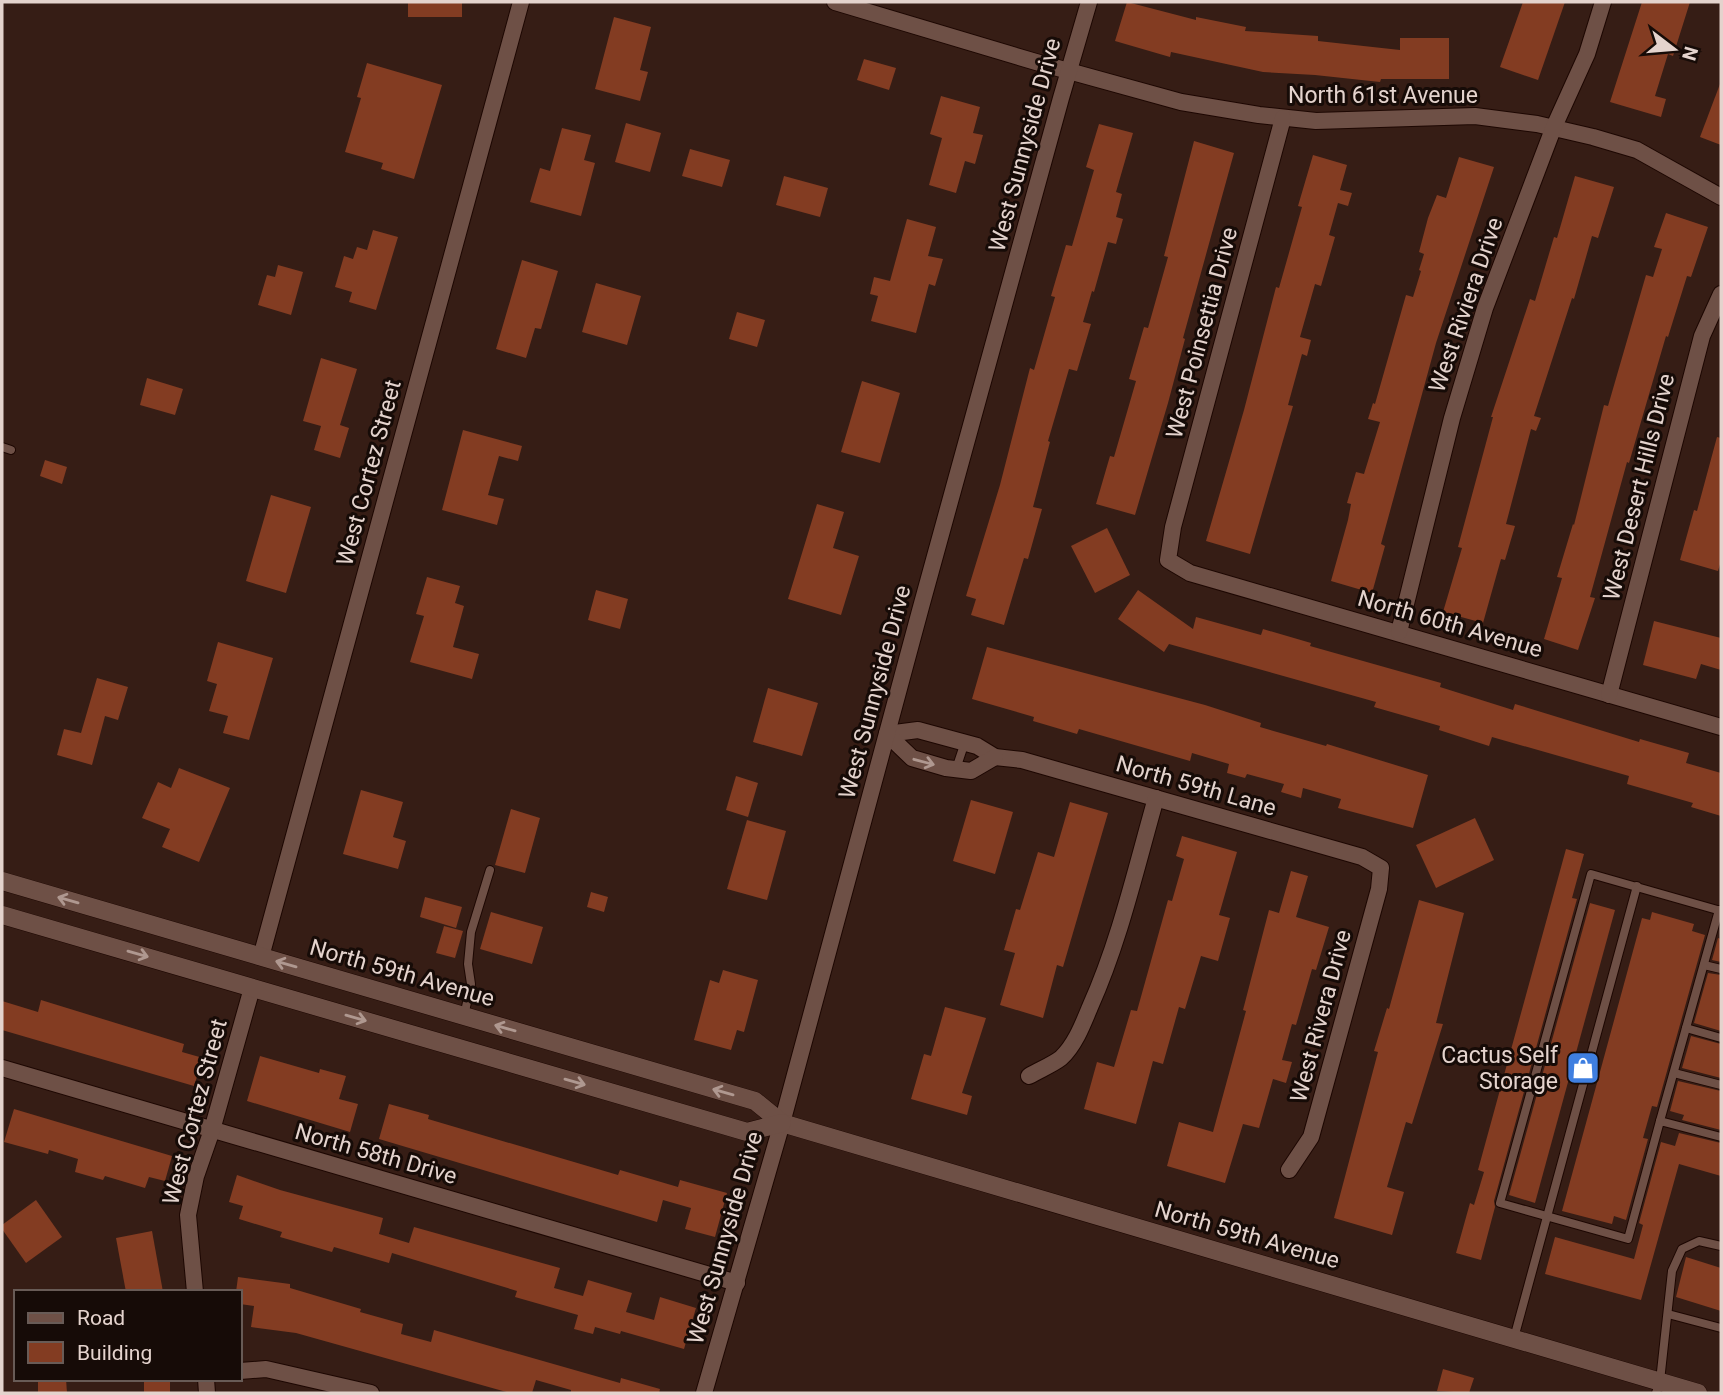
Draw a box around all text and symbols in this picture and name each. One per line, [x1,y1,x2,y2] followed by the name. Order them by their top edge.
[1639,14,1709,84] north arrow
[983,35,1067,255] street label: West Sunnyside Drive
[1677,44,1703,63] text: N
[1288,82,1478,109] street label: North 61st Avenue
[1423,214,1509,396] street label: West Riviera Drive
[1161,224,1243,442] street label: West Poinsettia Drive
[1598,371,1680,603] street label: West Desert Hills Drive
[331,377,407,569] street label: West Cortez Street
[833,582,917,802] street label: West Sunnyside Drive
[1355,585,1545,663] street label: North 60th Avenue
[1113,750,1279,822] street label: North 59th Lane
[913,756,935,769] one-way arrow
[57,893,79,906] one-way arrow
[1285,927,1357,1105] street label: West Rivera Drive
[307,934,497,1012] street label: North 59th Avenue
[127,949,149,962] one-way arrow
[276,957,298,970] one-way arrow
[344,1012,367,1025] one-way arrow
[157,1016,233,1208] street label: West Cortez Street
[494,1021,516,1034] one-way arrow
[1441,1042,1559,1095] place label: Cactus Self Storage
[1564,1049,1602,1087] shop icon: Cactus Self Storage
[563,1076,585,1089] one-way arrow
[712,1084,734,1097] one-way arrow
[292,1118,460,1190] street label: North 58th Drive
[682,1129,768,1347] street label: West Sunnyside Drive
[1152,1196,1342,1274] street label: North 59th Avenue
[14,1290,242,1381] legend
[77,1306,125,1330] text: Road
[77,1341,152,1365] text: Building

